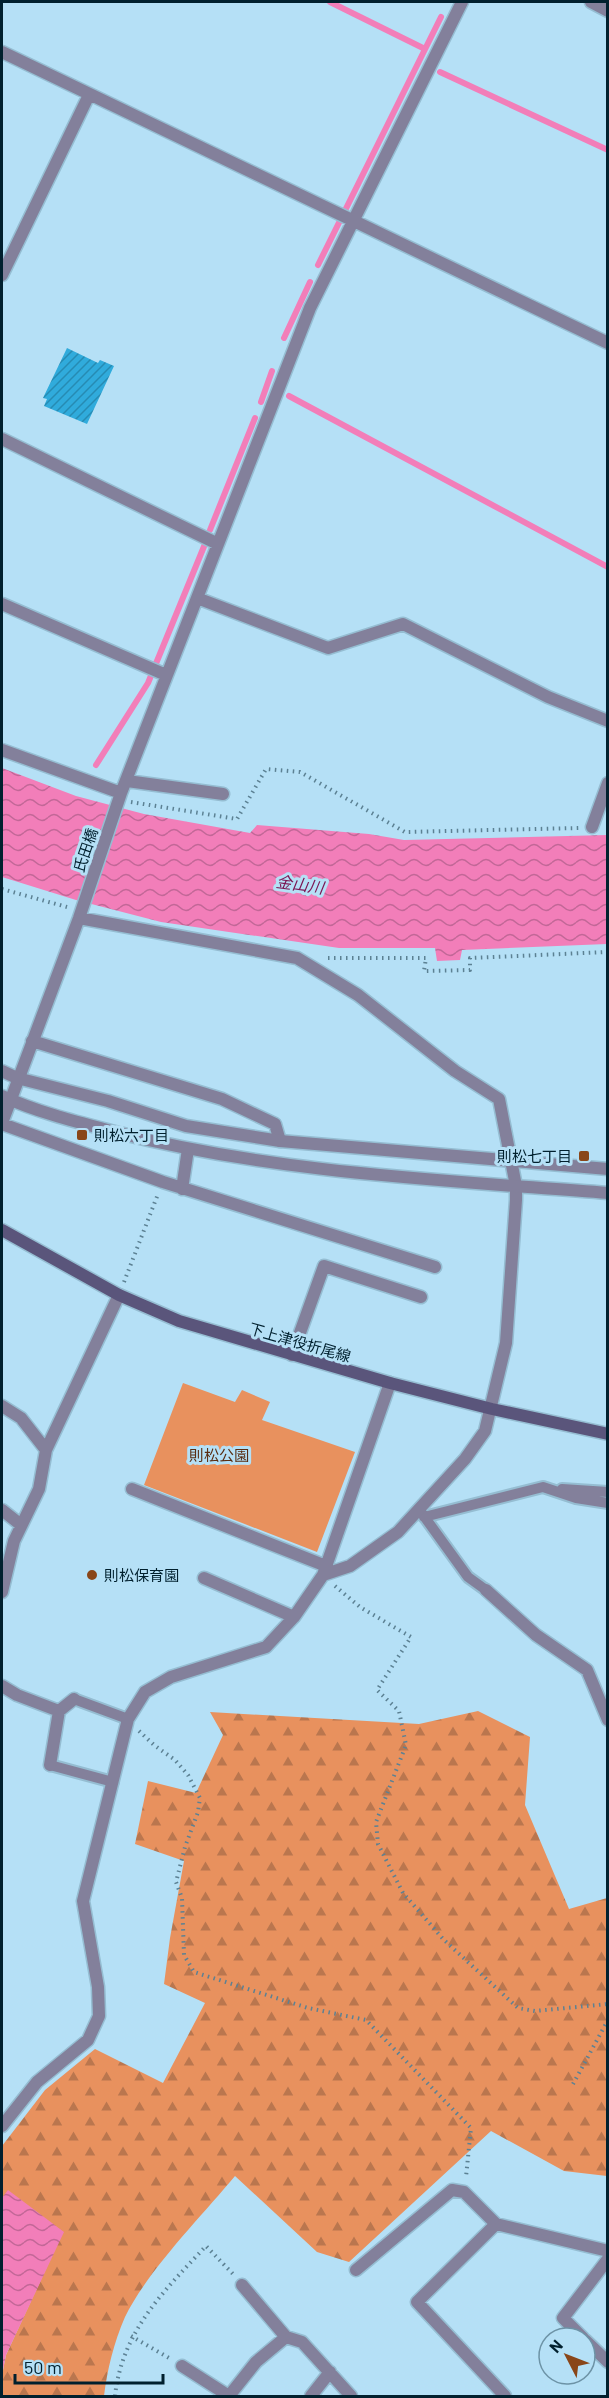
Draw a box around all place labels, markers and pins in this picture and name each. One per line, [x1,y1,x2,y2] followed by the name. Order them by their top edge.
[94,1126,169,1144] place label: 則松六丁目
[75,1128,89,1142] marker: 則松六丁目
[497,1147,572,1165] place label: 則松七丁目
[577,1149,591,1163] marker: 則松七丁目
[104,1566,179,1584] place label: 則松保育園
[85,1568,99,1582] marker: 則松保育園

